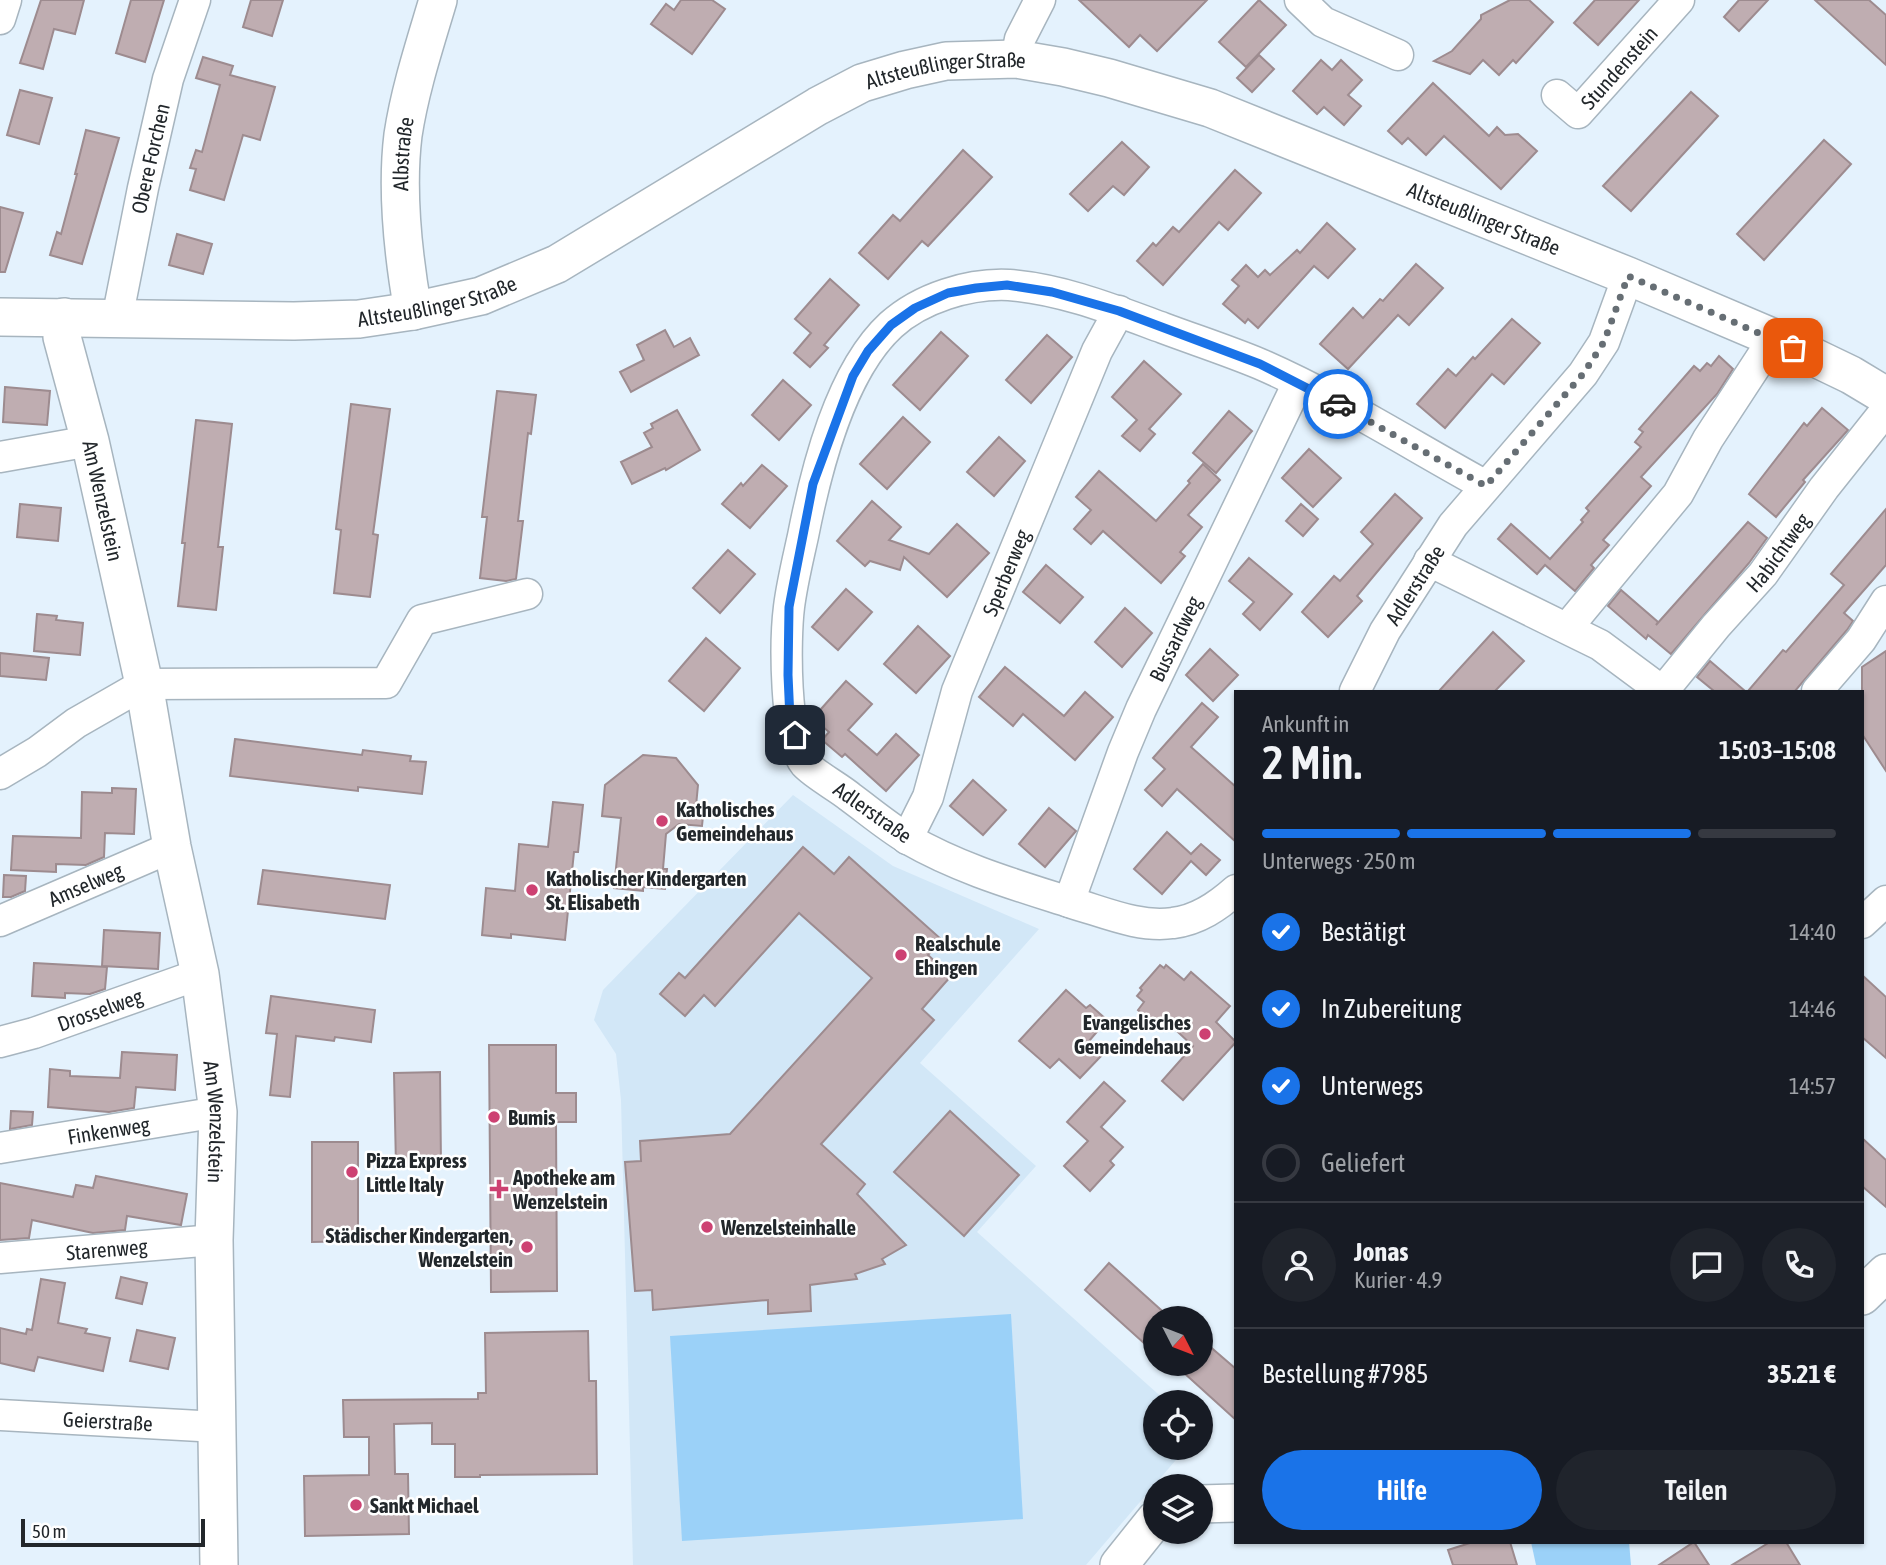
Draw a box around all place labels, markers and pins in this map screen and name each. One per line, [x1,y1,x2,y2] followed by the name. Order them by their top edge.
[1763,318,1823,378] pin
[765,705,825,765] pin
[676,797,794,845] place label: Katholisches Gemeindehaus
[654,813,670,829] marker: Katholisches Gemeindehaus
[546,866,746,914] place label: Katholischer Kindergarten St. Elisabeth
[524,882,540,898] marker: Katholischer Kindergarten St. Elisabeth
[915,931,1001,979] place label: Realschule Ehingen
[893,947,909,963] marker: Realschule Ehingen
[1074,1010,1192,1058] place label: Evangelisches Gemeindehaus
[1197,1026,1213,1042] marker: Evangelisches Gemeindehaus
[508,1105,556,1129] place label: Bumis
[486,1109,502,1125] marker: Bumis
[366,1148,467,1196] place label: Pizza Express Little Italy
[344,1164,360,1180] marker: Pizza Express Little Italy
[512,1165,615,1213] place label: Apotheke am Wenzelstein
[491,1181,507,1197] marker: Apotheke am Wenzelstein
[720,1215,856,1239] place label: Wenzelsteinhalle
[699,1219,715,1235] marker: Wenzelsteinhalle
[326,1223,513,1271] place label: Städischer Kindergarten, Wenzelstein
[519,1239,535,1255] marker: Städischer Kindergarten, Wenzelstein
[370,1493,479,1517] place label: Sankt Michael
[348,1497,364,1513] marker: Sankt Michael

